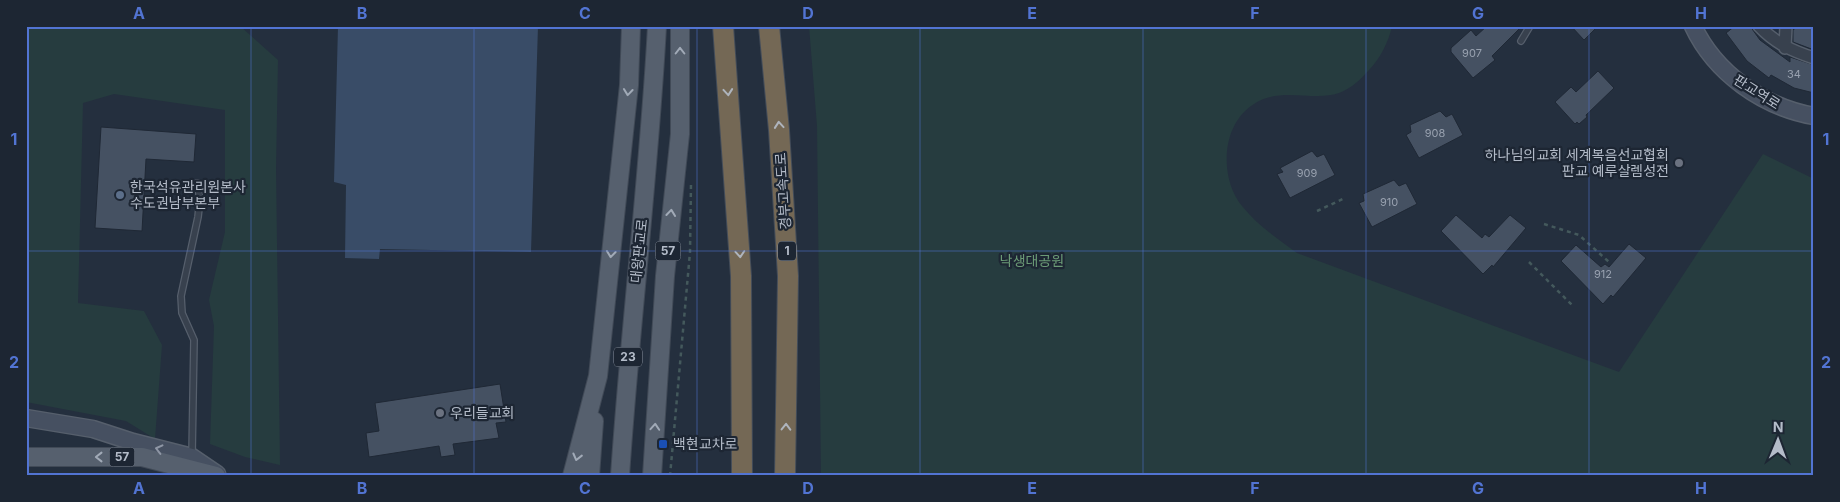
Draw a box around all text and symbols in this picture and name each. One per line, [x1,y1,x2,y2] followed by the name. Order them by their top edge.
[133,3,145,23] text: A
[357,3,367,23] text: B
[579,3,591,23] text: C
[802,3,814,23] text: D
[1027,3,1037,23] text: E
[1250,3,1260,23] text: F
[1472,3,1484,23] text: G
[1695,3,1707,23] text: H
[675,46,685,54] one-way arrow
[1462,46,1482,60] house number: 907
[1787,67,1801,81] house number: 34
[1731,71,1784,112] street label: 판교역로
[623,89,634,97] one-way arrow
[722,89,733,97] one-way arrow
[773,121,784,129] one-way arrow
[1425,126,1445,140] house number: 908
[11,129,17,149] text: 1
[1823,129,1829,149] text: 1
[1485,146,1669,179] place label: 하나님의교회 세계복음선교협회 판교 예루살렘성전
[771,152,794,230] street label: 경부고속도로
[1673,157,1685,169] marker: 하나님의교회 세계복음선교협회 판교 예루살렘성전
[1297,166,1317,180] house number: 909
[130,178,246,211] place label: 한국석유관리원본사 수도권남부본부
[114,189,126,201] marker: 한국석유관리원본사 수도권남부본부
[1380,195,1398,209] house number: 910
[666,208,677,216] one-way arrow
[627,218,650,284] street label: 대왕판교로
[656,242,680,260] road number: 57
[778,242,796,260] road number: 1
[606,250,617,258] one-way arrow
[734,251,745,259] one-way arrow
[1000,252,1064,269] park label: 낙생대공원
[1594,267,1612,281] house number: 912
[614,348,642,367] road number: 23
[9,352,19,372] text: 2
[1821,352,1831,372] text: 2
[450,404,514,421] place label: 우리들교회
[434,407,446,419] marker: 우리들교회
[1752,414,1802,464] north arrow
[1773,418,1784,435] text: N
[650,423,661,431] one-way arrow
[781,423,791,430] one-way arrow
[673,435,738,452] place label: 백현교차로
[657,438,669,450] marker: 백현교차로
[155,444,164,455] one-way arrow
[110,448,134,467] road number: 57
[95,452,103,462] one-way arrow
[572,452,583,461] one-way arrow
[133,478,145,498] text: A
[357,478,367,498] text: B
[579,478,591,498] text: C
[802,478,814,498] text: D
[1027,478,1037,498] text: E
[1250,478,1260,498] text: F
[1472,478,1484,498] text: G
[1695,478,1707,498] text: H

